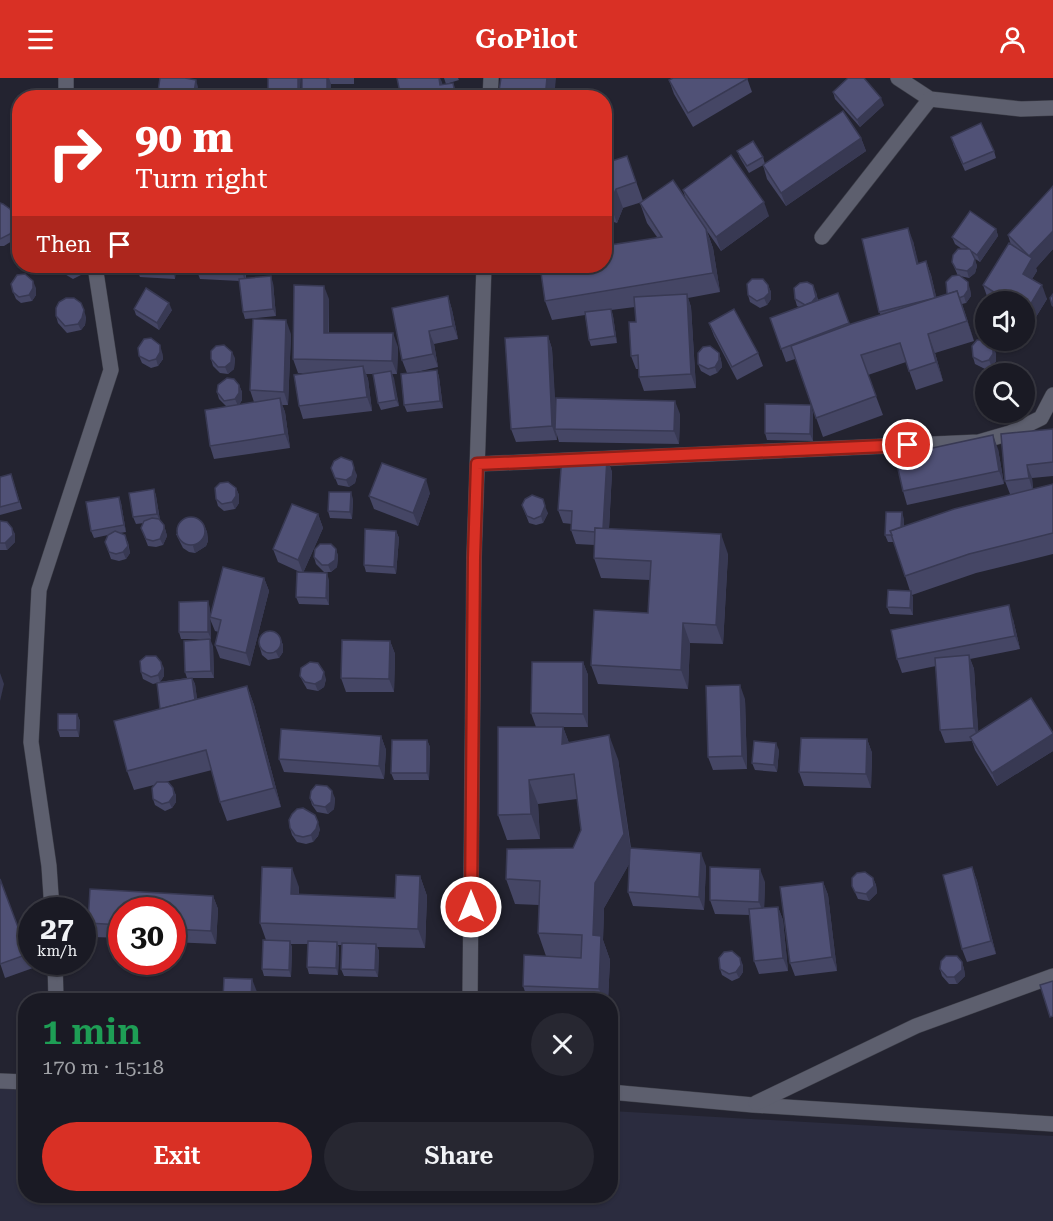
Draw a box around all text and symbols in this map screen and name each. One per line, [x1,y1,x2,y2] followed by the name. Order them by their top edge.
[24,23,57,56] icon: menu
[475,23,578,55] text: GoPilot
[996,23,1029,56] icon: person
[135,113,233,162] text: 90 m
[36,114,114,192] icon: right
[135,163,268,195] text: Turn right
[103,228,136,261] icon: arrive
[36,232,91,257] text: Then
[975,291,1035,423] map controls
[975,291,1035,351] button: sound
[975,363,1035,423] button: search
[882,419,933,470] pin
[891,428,924,461] icon: arrive
[439,875,503,939] position arrow
[108,897,186,975] speed limit sign: 30
[40,911,74,946] text: 27
[37,942,77,960] text: km/h
[42,1011,141,1053] text: 1 min
[531,1013,594,1076] button: close
[42,1055,164,1079] text: 170 m · 15:18
[42,1122,312,1191] button: Exit
[324,1122,594,1191] button: Share

